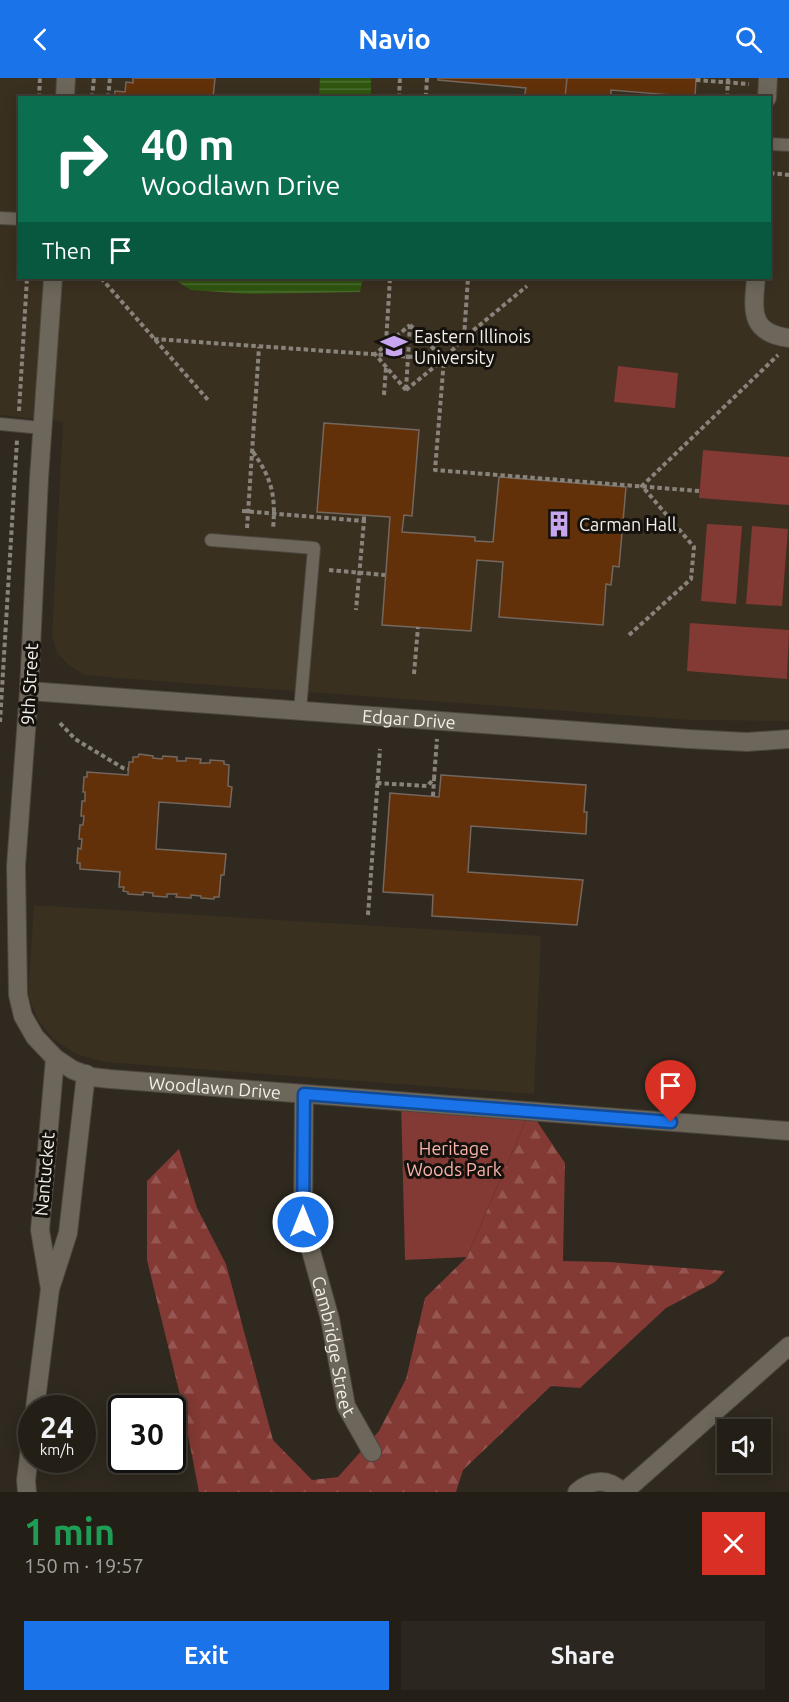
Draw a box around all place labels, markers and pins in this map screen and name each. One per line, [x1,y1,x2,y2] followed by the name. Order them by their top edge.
[414,326,531,367] place label: Eastern Illinois University
[379,331,409,361] school or university icon: Eastern Illinois University
[544,509,574,539] building icon: Carman Hall
[579,514,677,534] place label: Carman Hall
[645,1060,696,1122] pin

